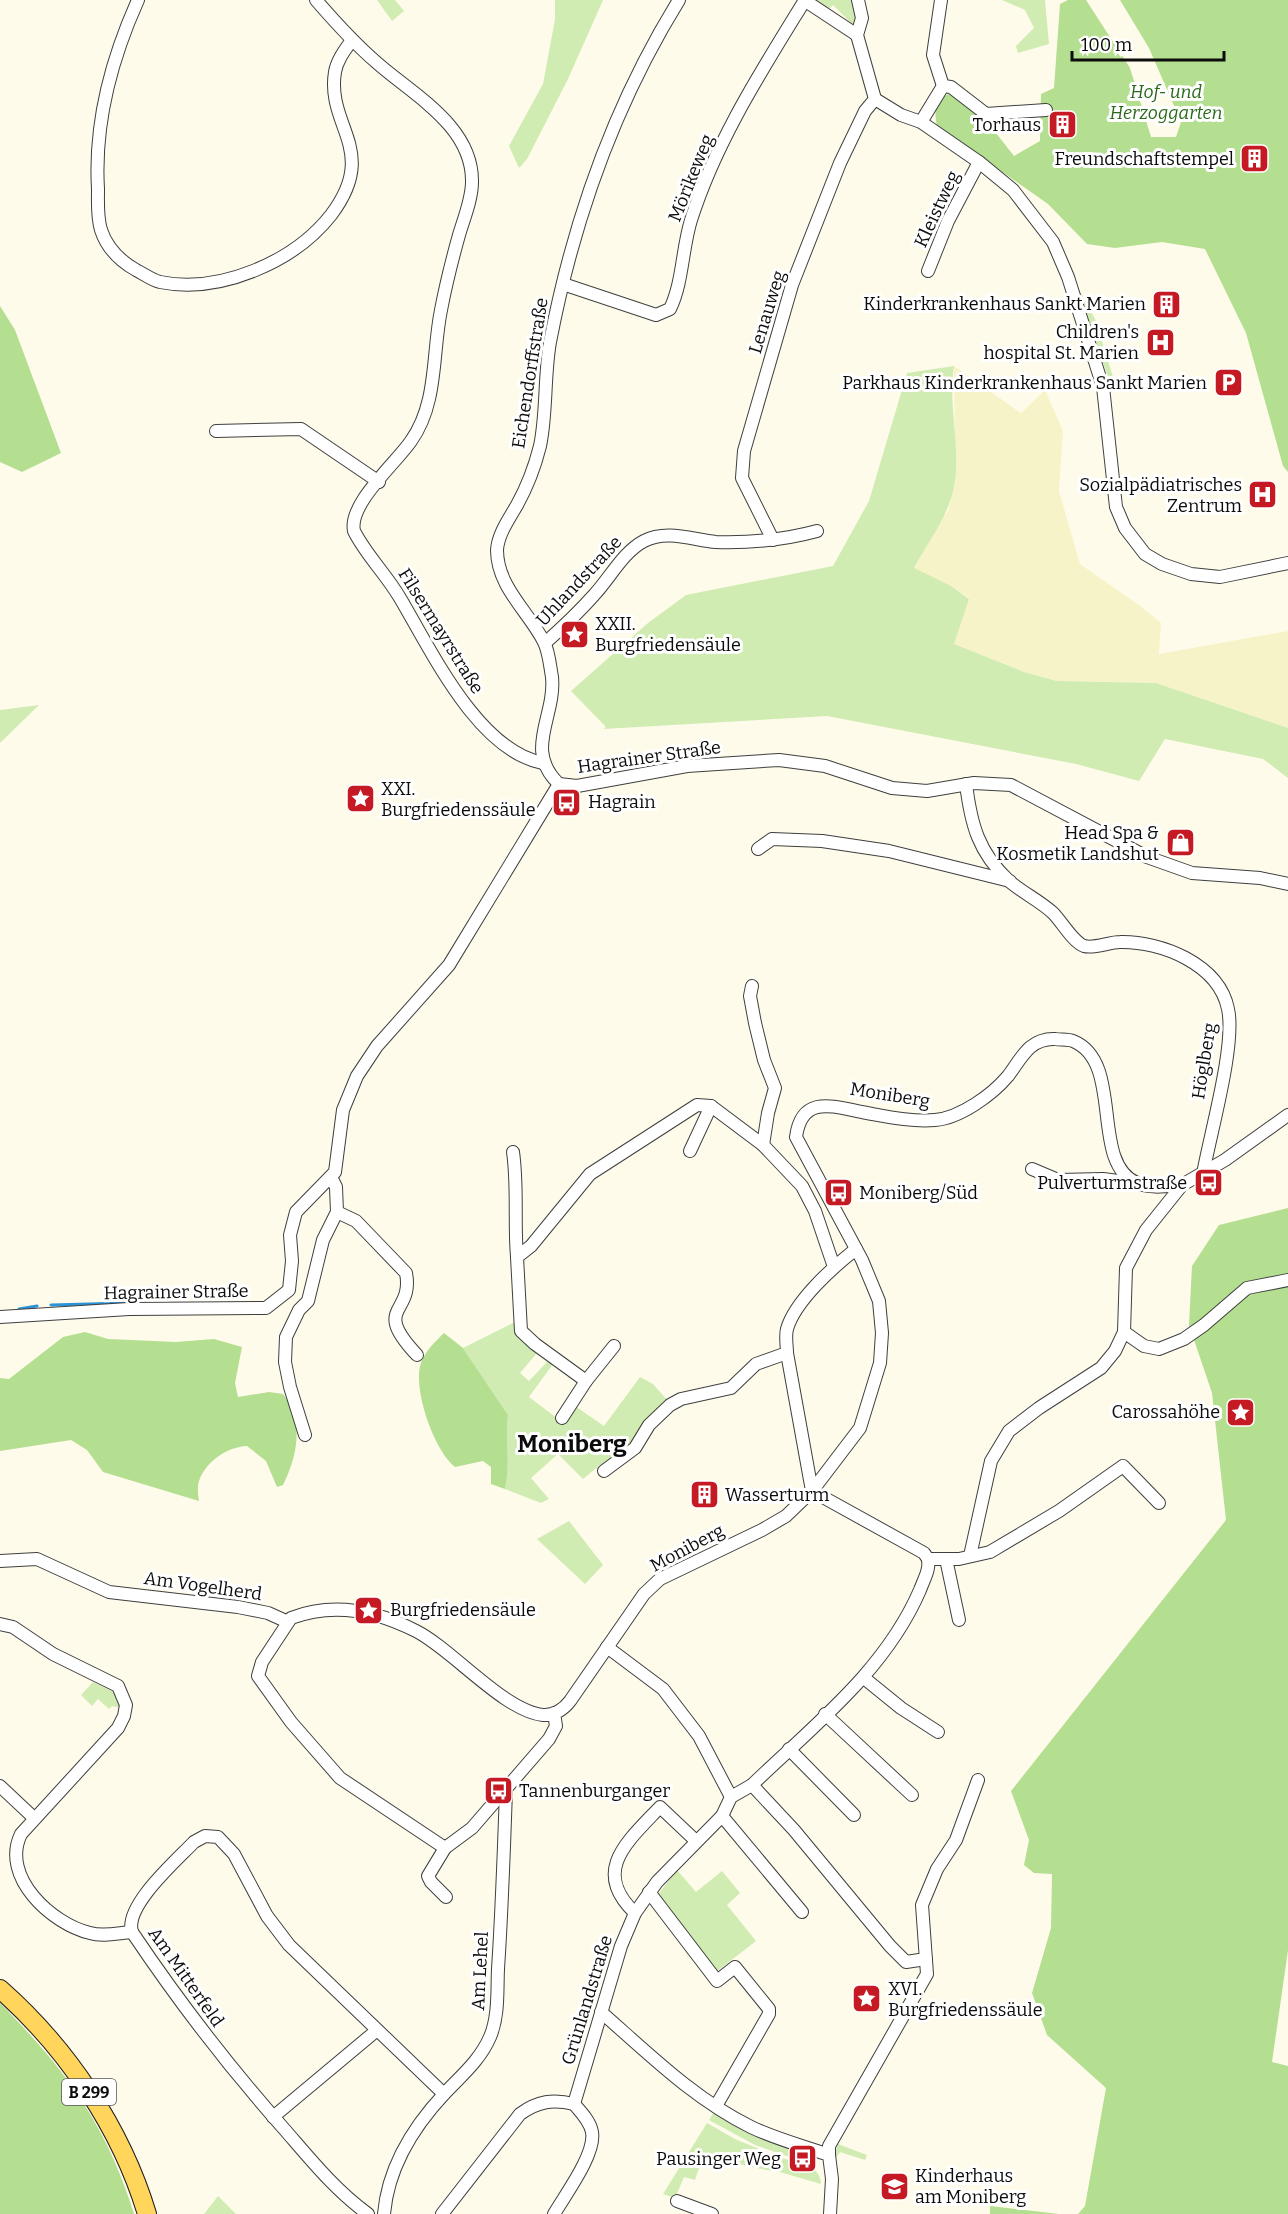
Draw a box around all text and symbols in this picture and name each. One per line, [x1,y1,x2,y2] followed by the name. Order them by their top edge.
[1072,24,1224,62] scale bar
[1081,34,1132,56] text: 100 m
[1110,81,1222,124] park label: Hof- und Herzoggarten
[1046,109,1078,141] building icon: Torhaus
[973,114,1041,136] place label: Torhaus
[664,131,718,225] street label: Mörikeweg
[1239,143,1271,175] building icon: Freundschaftstempel
[1055,148,1234,170] place label: Freundschaftstempel
[910,167,964,251] street label: Kleistweg
[744,268,790,356] street label: Lenauweg
[1151,288,1183,320] building icon: Kinderkrankenhaus Sankt Marien
[863,293,1147,315] place label: Kinderkrankenhaus Sankt Marien
[507,296,553,450] street label: Eichendorffstraße
[983,321,1140,364] place label: Children's hospital St. Marien
[1144,326,1176,358] hospital icon: Children's hospital St. Marien
[1212,367,1244,399] parking icon: Parkhaus Kinderkrankenhaus Sankt Marien
[842,372,1208,394] place label: Parkhaus Kinderkrankenhaus Sankt Marien
[1079,474,1242,517] place label: Sozialpädiatrisches Zentrum
[1247,479,1279,511] hospital icon: Sozialpädiatrisches Zentrum
[532,531,626,631] street label: Uhlandstraße
[394,564,488,698] street label: Filsermayrstraße
[595,613,741,656] place label: XXII. Burgfriedensäule
[558,618,590,650] place icon: XXII. Burgfriedensäule
[576,736,722,778] street label: Hagrainer Straße
[381,778,536,821] place label: XXI. Burgfriedenssäule
[344,783,376,815] place icon: XXI. Burgfriedenssäule
[551,786,583,818] bus stop icon: Hagrain
[588,791,656,813] place label: Hagrain
[996,822,1159,865] place label: Head Spa & Kosmetik Landshut
[1164,827,1196,859] shop icon: Head Spa & Kosmetik Landshut
[1187,1021,1221,1101] street label: Höglberg
[848,1078,932,1112] street label: Moniberg
[1192,1167,1224,1199] bus stop icon: Pulverturmstraße
[1037,1172,1187,1194] place label: Pulverturmstraße
[822,1177,854,1209] bus stop icon: Moniberg/Süd
[859,1182,978,1204] place label: Moniberg/Süd
[103,1280,249,1304] street label: Hagrainer Straße
[1225,1396,1257,1428] place icon: Carossahöhe
[1111,1401,1220,1423] place label: Carossahöhe
[517,1430,627,1458] district label: Moniberg
[688,1479,720,1511] building icon: Wasserturm
[725,1484,829,1506] place label: Wasserturm
[646,1519,728,1577] street label: Moniberg
[143,1567,264,1605] street label: Am Vogelherd
[353,1594,385,1626] place icon: Burgfriedensäule
[390,1599,536,1621] place label: Burgfriedensäule
[482,1775,514,1807] bus stop icon: Tannenburganger
[519,1780,670,1802] place label: Tannenburganger
[144,1923,229,2031] street label: Am Mitterfeld
[467,1931,493,2011] street label: Am Lehel
[557,1933,617,2067] street label: Grünlandstraße
[888,1978,1043,2021] place label: XVI. Burgfriedenssäule
[851,1983,883,2015] place icon: XVI. Burgfriedenssäule
[62,2079,116,2105] road number: B 299
[786,2143,818,2175] bus stop icon: Pausinger Weg
[656,2148,781,2170] place label: Pausinger Weg
[915,2165,1026,2208] place label: Kinderhaus am Moniberg
[878,2170,910,2202] school or university icon: Kinderhaus am Moniberg

